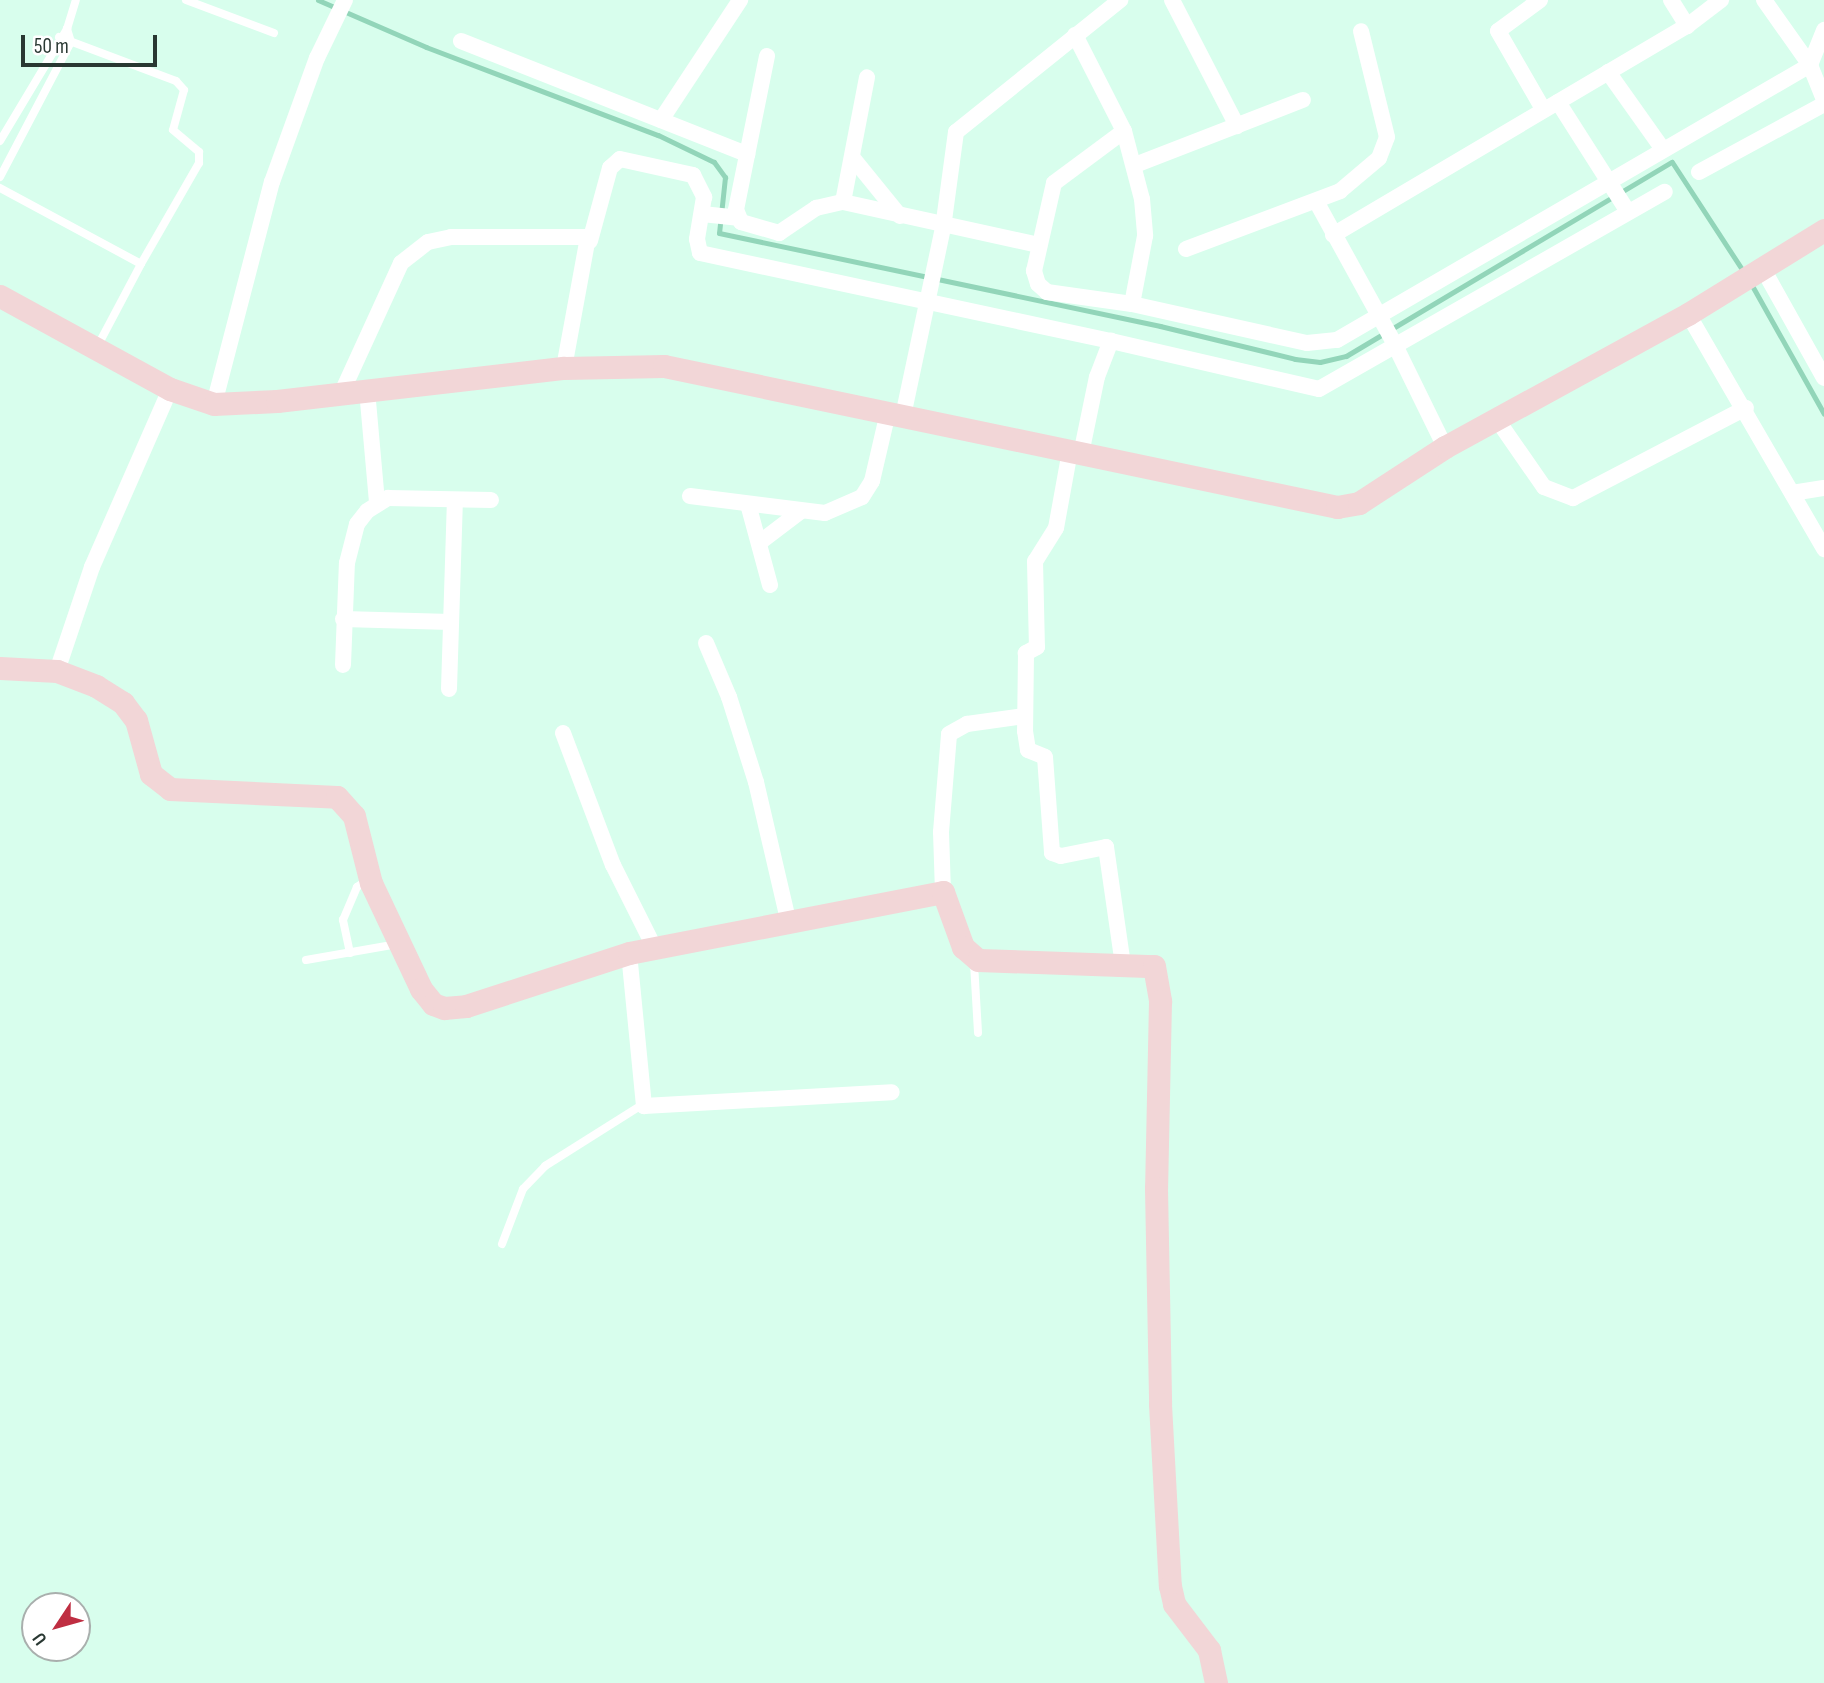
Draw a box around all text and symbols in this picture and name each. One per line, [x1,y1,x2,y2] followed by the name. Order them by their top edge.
[24,21,161,65] scale bar
[34,34,69,59] text: 50 m
[21,1592,91,1662] north arrow
[28,1628,52,1649] text: U

